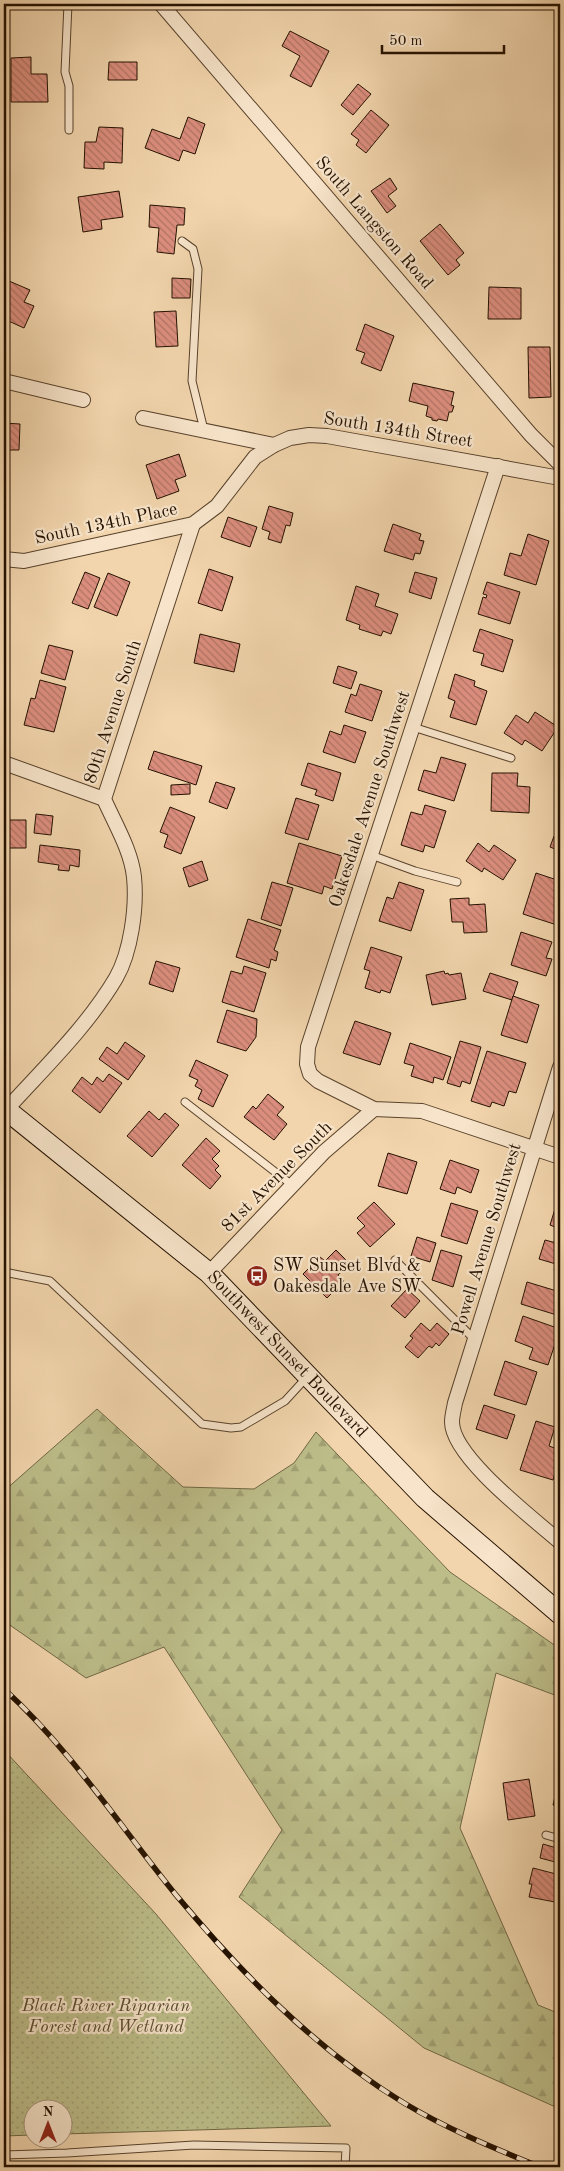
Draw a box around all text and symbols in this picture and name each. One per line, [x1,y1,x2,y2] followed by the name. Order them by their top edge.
[382,22,504,54] scale bar
[389,34,423,49] text: 50 m
[312,153,436,293] street label: South Langston Road
[322,409,474,451] street label: South 134th Street
[33,500,179,548] street label: South 134th Place
[81,638,145,786] street label: 80th Avenue South
[326,688,414,910] street label: Oakesdale Avenue Southwest
[218,1118,336,1236] street label: 81st Avenue South
[449,1141,525,1337] street label: Powell Avenue Southwest
[273,1257,421,1296] place label: SW Sunset Blvd & Oakesdale Ave SW
[245,1264,269,1288] bus stop icon: SW Sunset Blvd & Oakesdale Ave SW
[203,1268,371,1441] street label: Southwest Sunset Boulevard
[21,1997,190,2036] park label: Black River Riparian Forest and Wetland
[22,2098,72,2148] north arrow
[43,2105,54,2119] text: N

